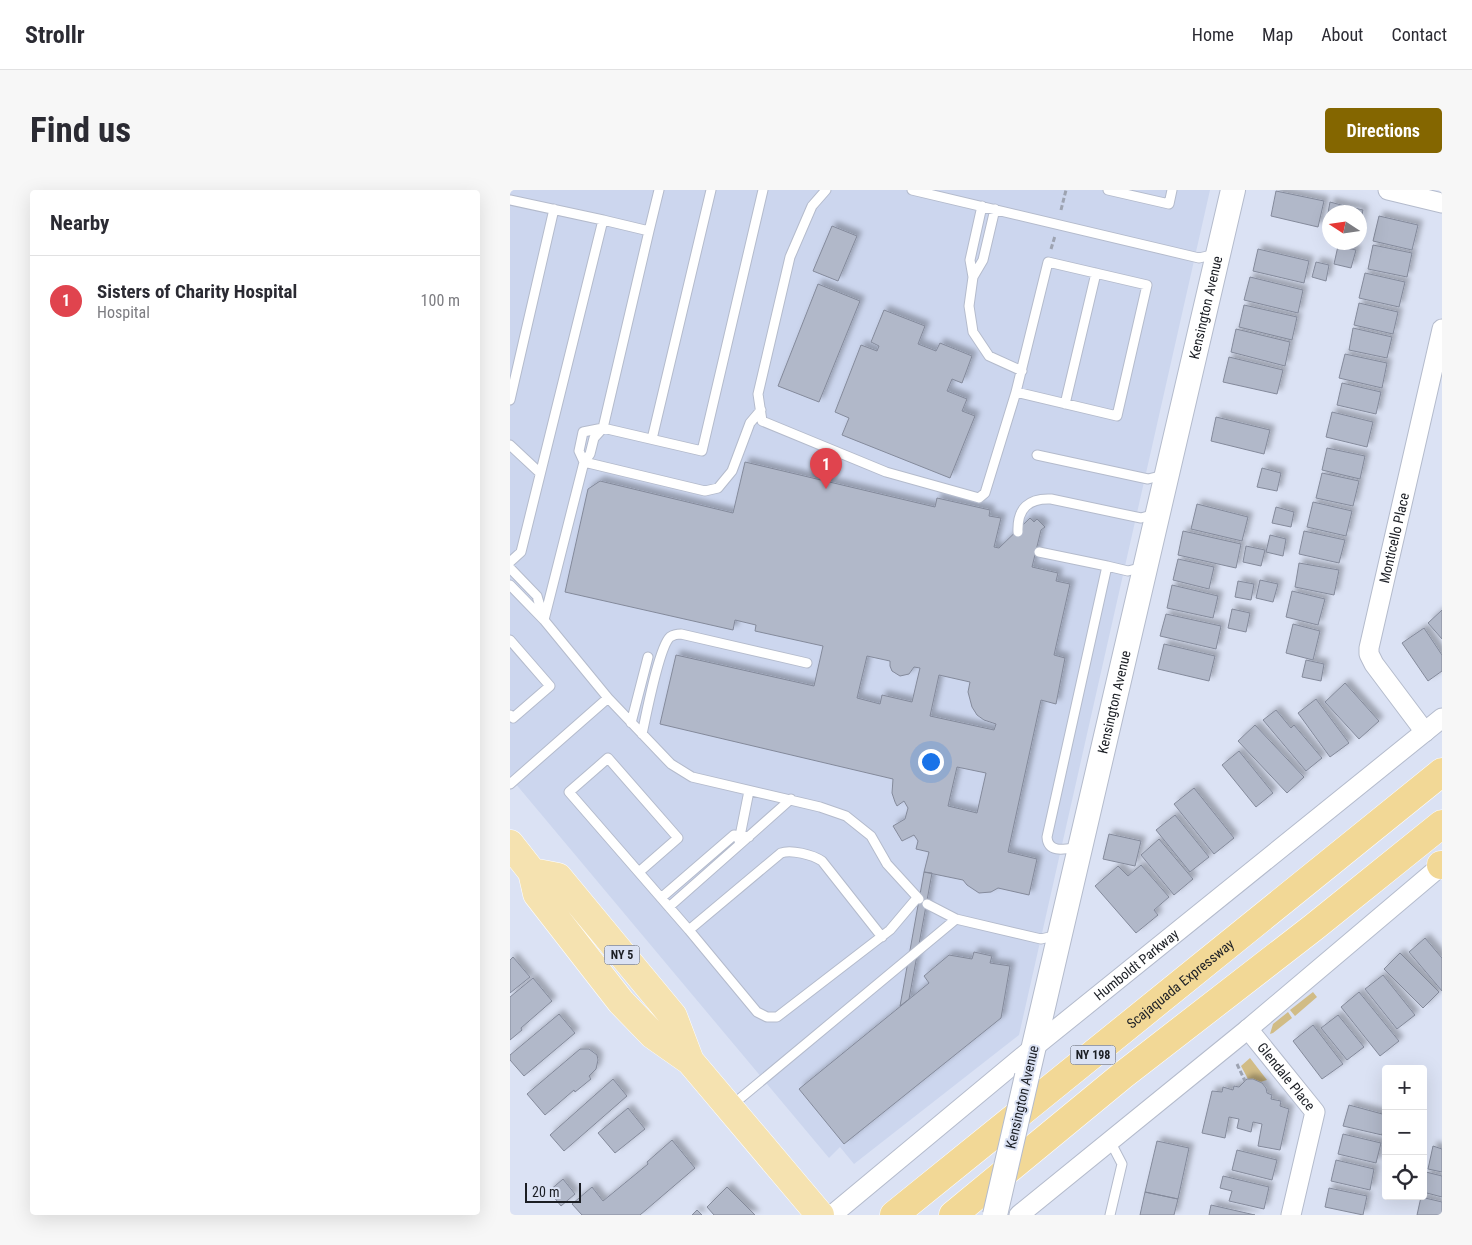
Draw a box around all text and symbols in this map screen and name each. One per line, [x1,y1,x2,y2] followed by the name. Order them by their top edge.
[25,21,85,49] text: Strollr
[1192,24,1234,45] text: Home
[1262,24,1293,45] text: Map
[1321,24,1363,45] text: About
[1391,24,1447,45] text: Contact
[1325,108,1442,153] button: Directions
[30,110,131,151] text: Find us
[1322,205,1367,250] north arrow
[50,211,109,235] text: Nearby
[1186,254,1226,361] street label: Kensington Avenue
[97,280,297,303] text: Sisters of Charity Hospital
[62,291,70,310] text: 1
[421,291,460,310] text: 100 m
[97,303,150,322] text: Hospital
[810,448,842,489] pin: 1
[1376,491,1412,585] street label: Monticello Place
[1094,648,1134,755] street label: Kensington Avenue
[918,749,944,775] your location
[1091,926,1182,1004] street label: Humboldt Parkway
[1124,936,1237,1032] street label: Scajaquada Expressway
[604,946,640,964] road number: NY 5
[1254,1039,1319,1114] street label: Glendale Place
[1002,1043,1042,1150] street label: Kensington Avenue
[1070,1046,1116,1064] road number: NY 198
[1382,1065,1427,1200] map controls
[1382,1065,1427,1110] button: +
[1382,1110,1427,1155] button: −
[1382,1155,1427,1200] button: locate
[525,1180,581,1203] scale bar
[532,1184,560,1200] text: 20 m

